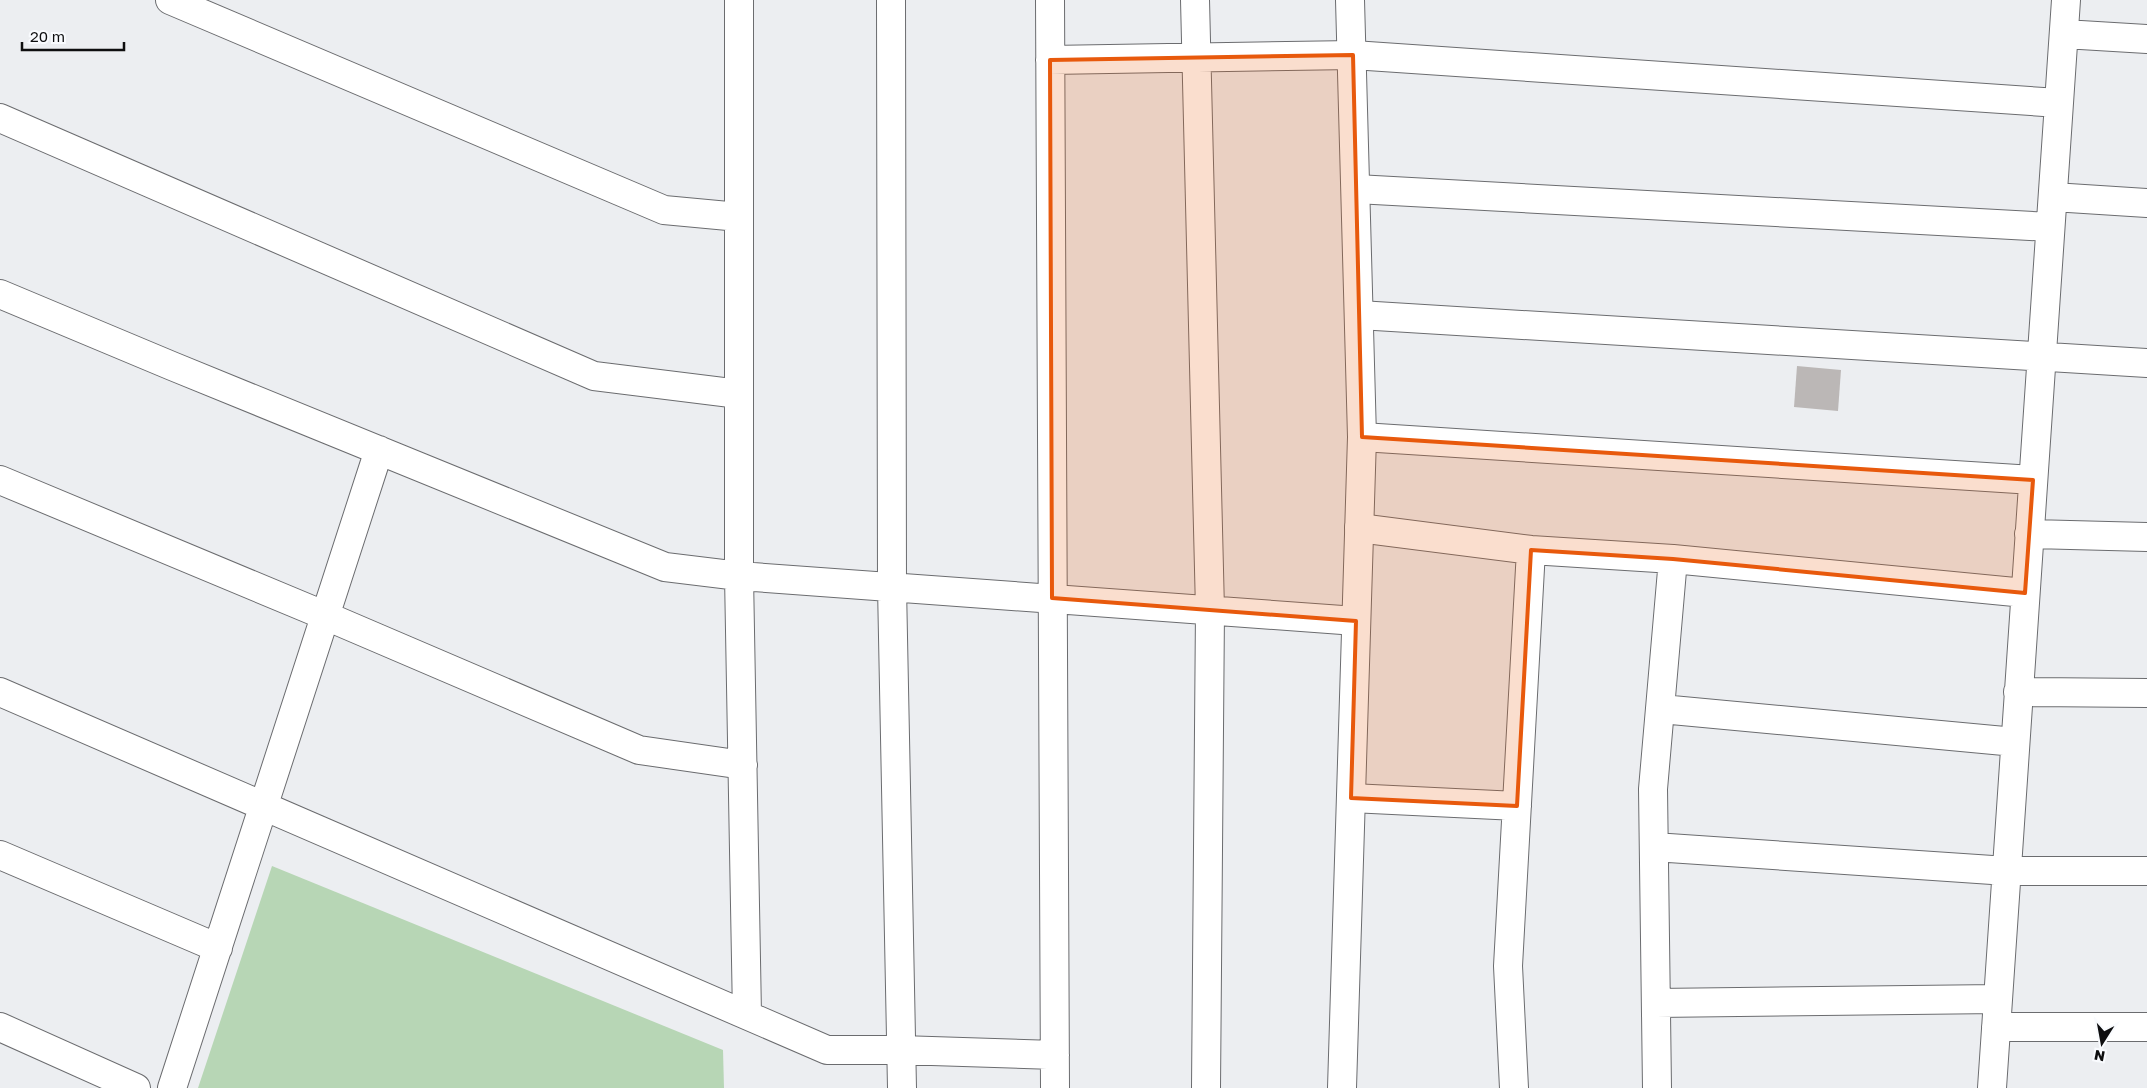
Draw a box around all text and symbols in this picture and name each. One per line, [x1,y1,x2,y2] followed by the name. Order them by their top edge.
[22,20,125,52] scale bar
[30,27,65,45] text: 20 m
[2077,1018,2127,1068] north arrow
[2093,1047,2106,1066] text: N

